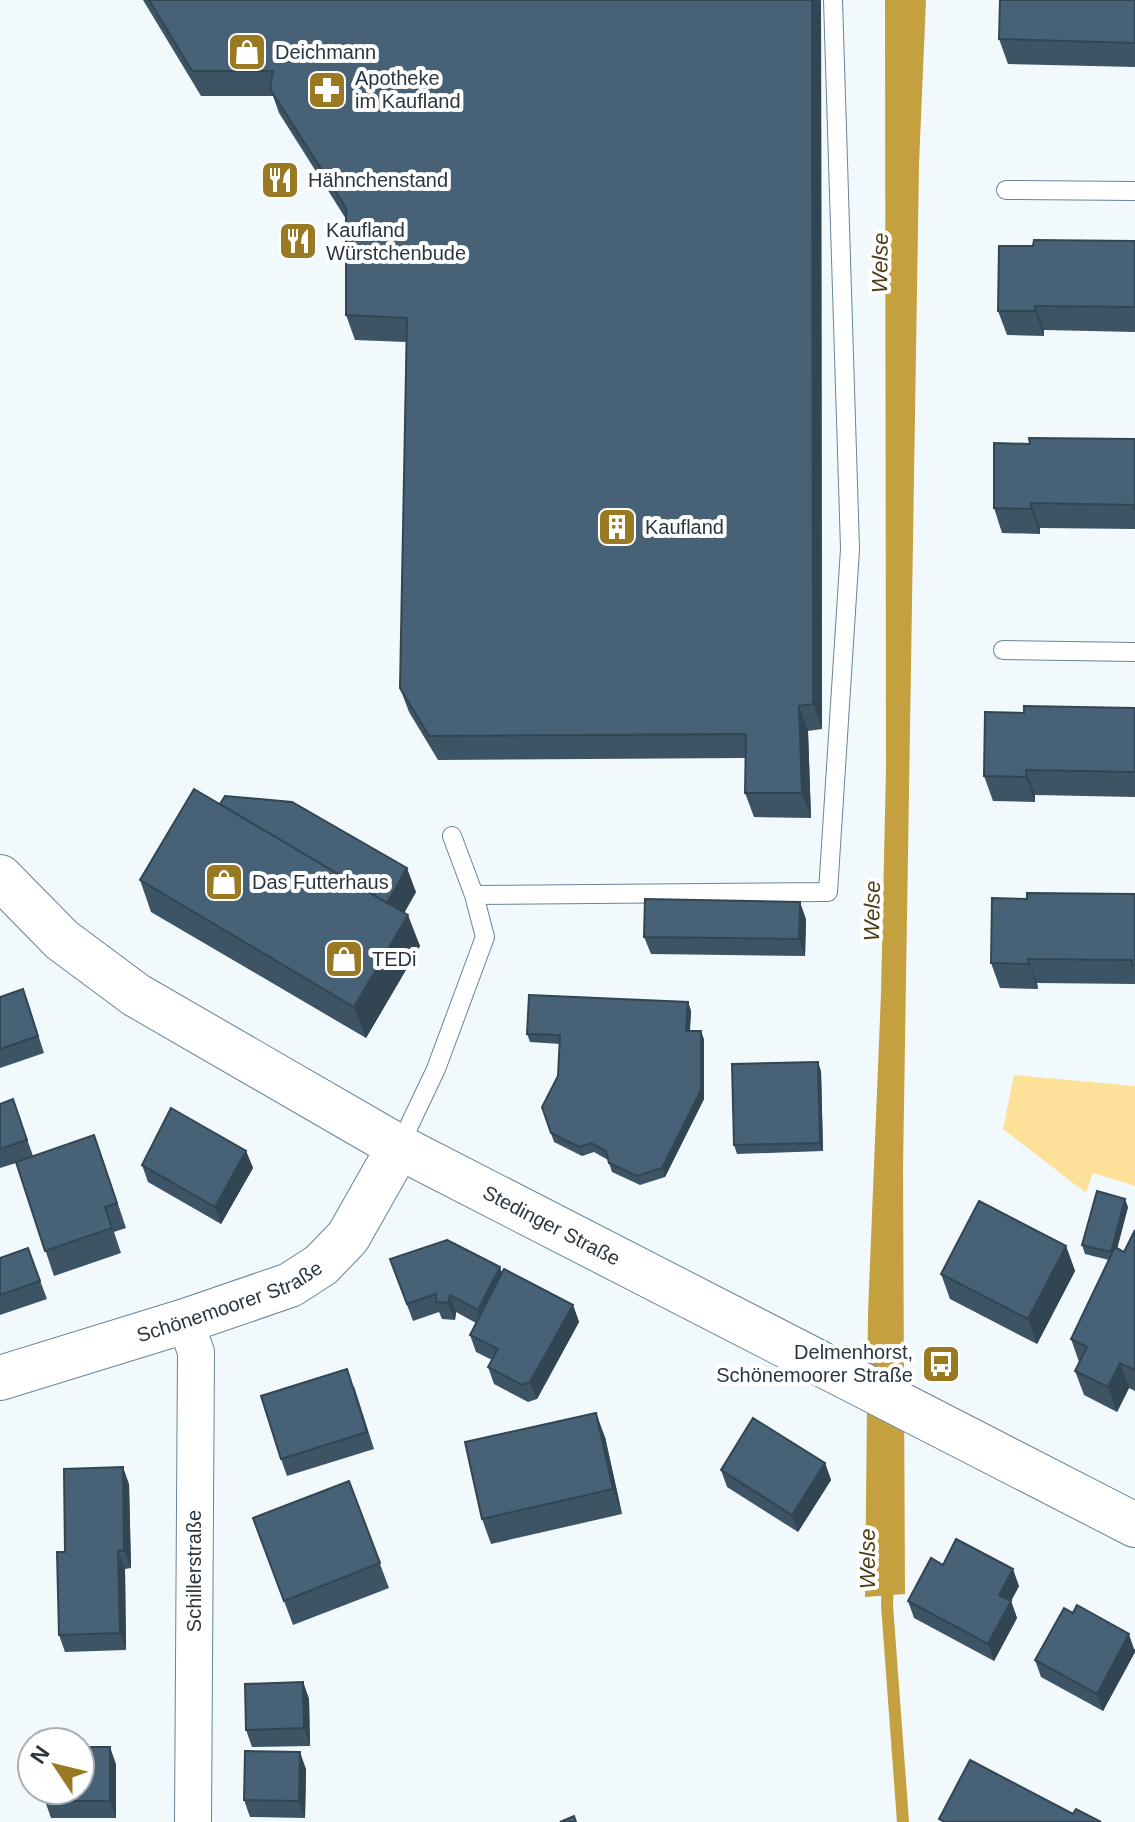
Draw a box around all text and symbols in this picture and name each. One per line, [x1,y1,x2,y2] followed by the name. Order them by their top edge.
[226,31,268,73] shop icon: Deichmann
[275,41,376,63] place label: Deichmann
[355,67,461,112] place label: Apotheke im Kaufland
[306,69,348,111] pharmacy icon: Apotheke im Kaufland
[259,159,301,201] restaurant icon: Hähnchenstand
[308,169,448,191] place label: Hähnchenstand
[326,219,466,264] place label: Kaufland Würstchenbude
[277,220,319,262] restaurant icon: Kaufland Würstchenbude
[867,232,893,294] water label: Welse
[596,506,638,548] building icon: Kaufland
[645,516,724,538] place label: Kaufland
[203,861,245,903] shop icon: Das Futterhaus
[252,871,389,893] place label: Das Futterhaus
[859,880,885,942] water label: Welse
[323,938,365,980] shop icon: TEDi
[372,948,416,970] place label: TEDi
[479,1181,624,1270] street label: Stedinger Straße
[134,1256,326,1346] street label: Schönemoorer Straße
[716,1341,913,1386] place label: Delmenhorst, Schönemoorer Straße
[920,1343,962,1385] bus stop icon: Delmenhorst, Schönemoorer Straße
[183,1510,205,1632] street label: Schillerstraße
[855,1529,880,1589] water label: Welse
[16,1726,96,1806] north arrow
[25,1741,55,1768] text: N

